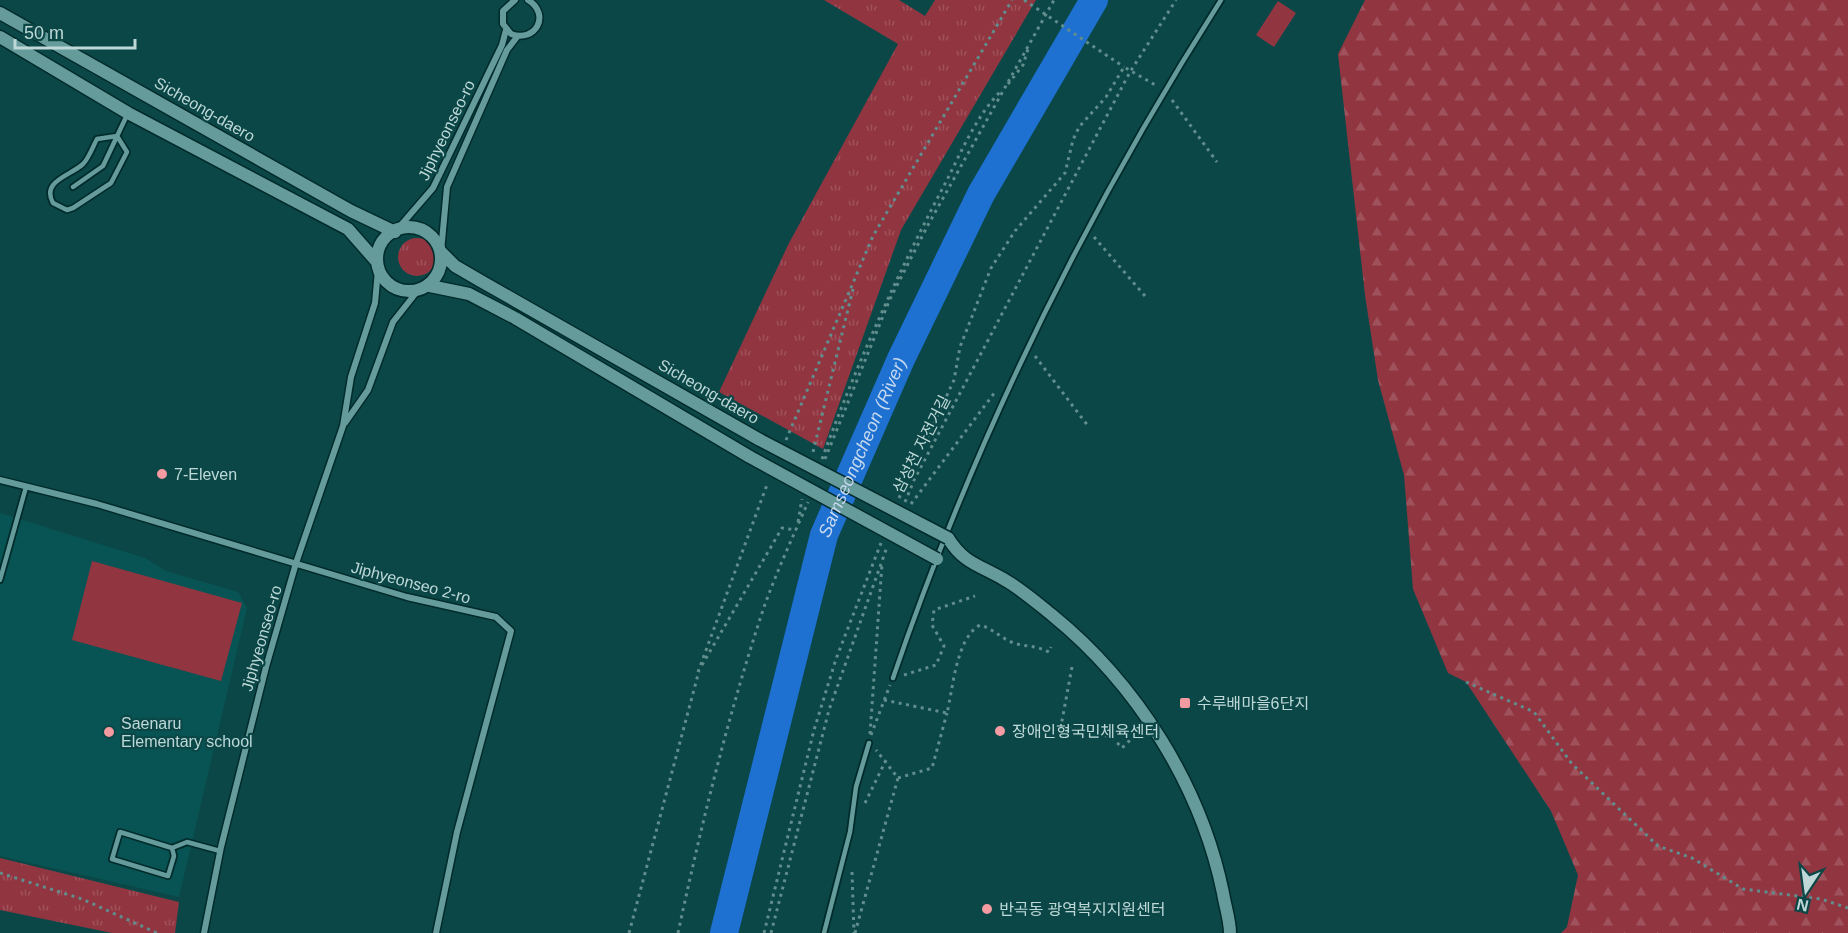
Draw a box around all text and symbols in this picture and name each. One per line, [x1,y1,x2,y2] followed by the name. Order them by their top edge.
[15,12,135,50] scale bar
[24,23,64,43] text: 50 m
[152,74,258,145] street label: Sicheong-daero
[415,77,478,183] street label: Jiphyeonseo-ro
[814,354,910,540] water label: Samseongcheon (River)
[656,356,762,427] street label: Sicheong-daero
[889,392,953,496] street label: 삼성천 자전거길
[174,466,237,483] place label: 7-Eleven
[155,467,169,481] marker: 7-Eleven
[349,558,472,607] street label: Jiphyeonseo 2-ro
[238,583,285,693] street label: Jiphyeonseo-ro
[1197,695,1309,712] place label: 수루배마을6단지
[1178,696,1192,710] marker: 수루배마을6단지
[121,715,253,750] place label: Saenaru Elementary school
[1012,723,1159,740] place label: 장애인형국민체육센터
[993,724,1007,738] marker: 장애인형국민체육센터
[102,725,116,739] marker: Saenaru Elementary school
[1776,861,1836,921] north arrow
[1795,896,1810,915] text: N
[999,901,1165,918] place label: 반곡동 광역복지지원센터
[980,902,994,916] marker: 반곡동 광역복지지원센터

